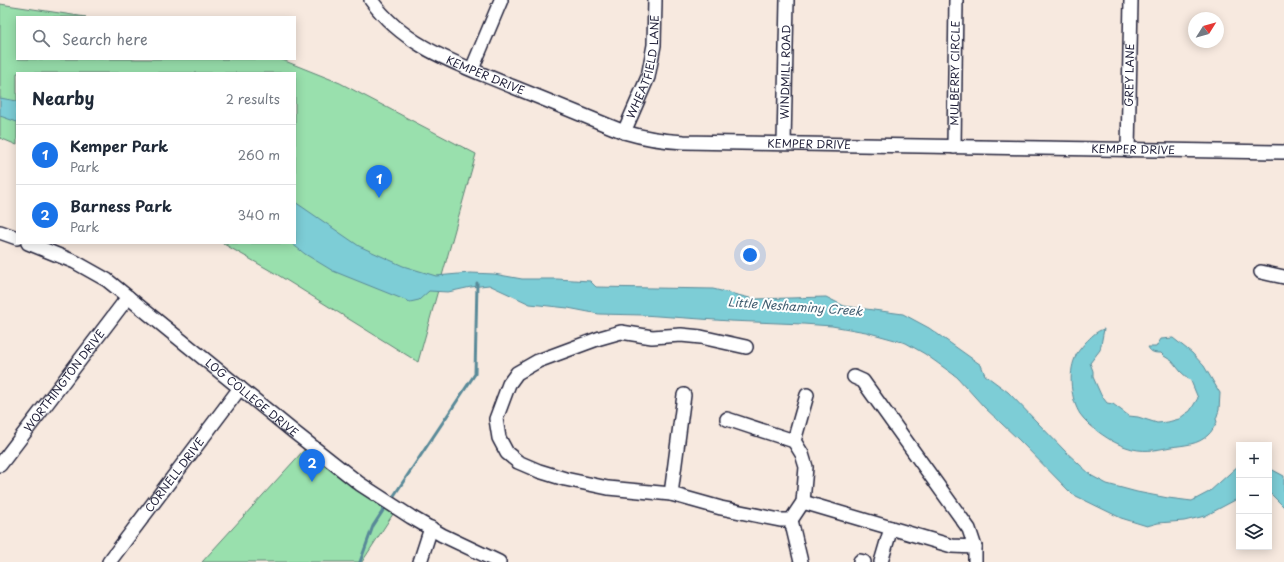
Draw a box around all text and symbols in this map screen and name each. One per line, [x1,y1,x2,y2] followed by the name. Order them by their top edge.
[1188,12,1224,48] north arrow
[622,15,663,121] street label: WHEATFIELD LANE
[16,16,296,60] search box
[945,20,964,126] street label: MULBERRY CIRCLE
[775,25,794,120] street label: WINDMILL ROAD
[30,27,52,49] icon: search
[62,27,148,50] text: Search here
[1120,43,1138,107] street label: GREY LANE
[443,51,527,99] street label: KEMPER DRIVE
[32,85,94,111] text: Nearby
[226,89,280,108] text: 2 results
[70,134,168,157] text: Kemper Park
[767,134,851,153] street label: KEMPER DRIVE
[1091,140,1175,158] street label: KEMPER DRIVE
[42,145,48,164] text: 1
[238,145,280,164] text: 260 m
[70,157,99,176] text: Park
[366,165,392,198] pin: 1
[70,194,172,217] text: Barness Park
[40,205,50,224] text: 2
[237,205,280,224] text: 340 m
[70,217,99,236] text: Park
[740,245,760,265] your location
[727,292,864,320] water label: Little Neshaminy Creek
[19,326,108,435] street label: WORTHINGTON DRIVE
[202,354,302,440] street label: LOG COLLEGE DRIVE
[140,434,208,516] street label: CORNELL DRIVE
[1236,442,1272,550] map controls
[1236,442,1272,478] button: +
[299,449,325,482] pin: 2
[1236,478,1272,514] button: −
[1236,514,1272,550] button: layers

